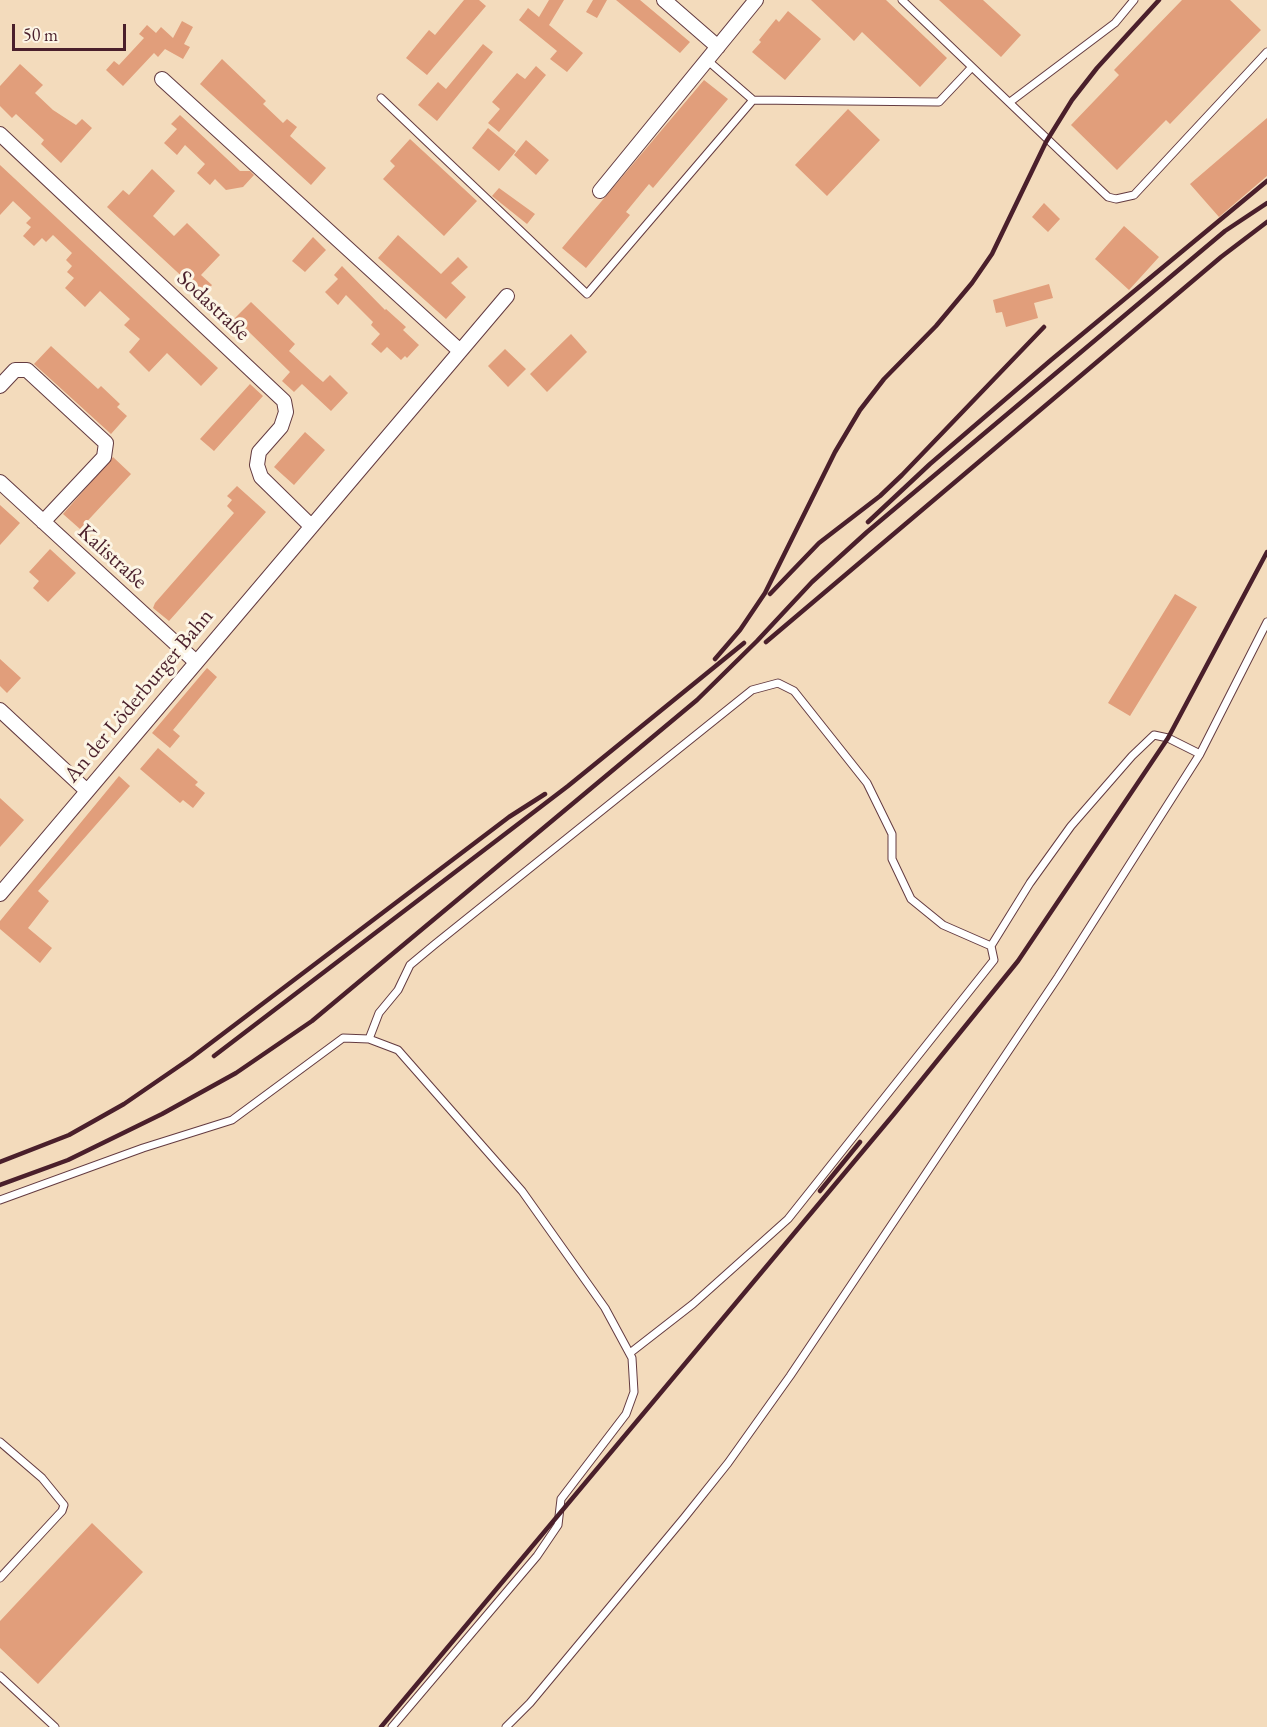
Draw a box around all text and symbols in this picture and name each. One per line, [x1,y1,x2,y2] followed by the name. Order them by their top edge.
[15,12,129,50] scale bar
[23,23,58,46] text: 50 m
[171,265,255,347] street label: Sodastraße
[72,519,152,595] street label: Kalistraße
[59,604,219,788] street label: An der Löderburger Bahn

